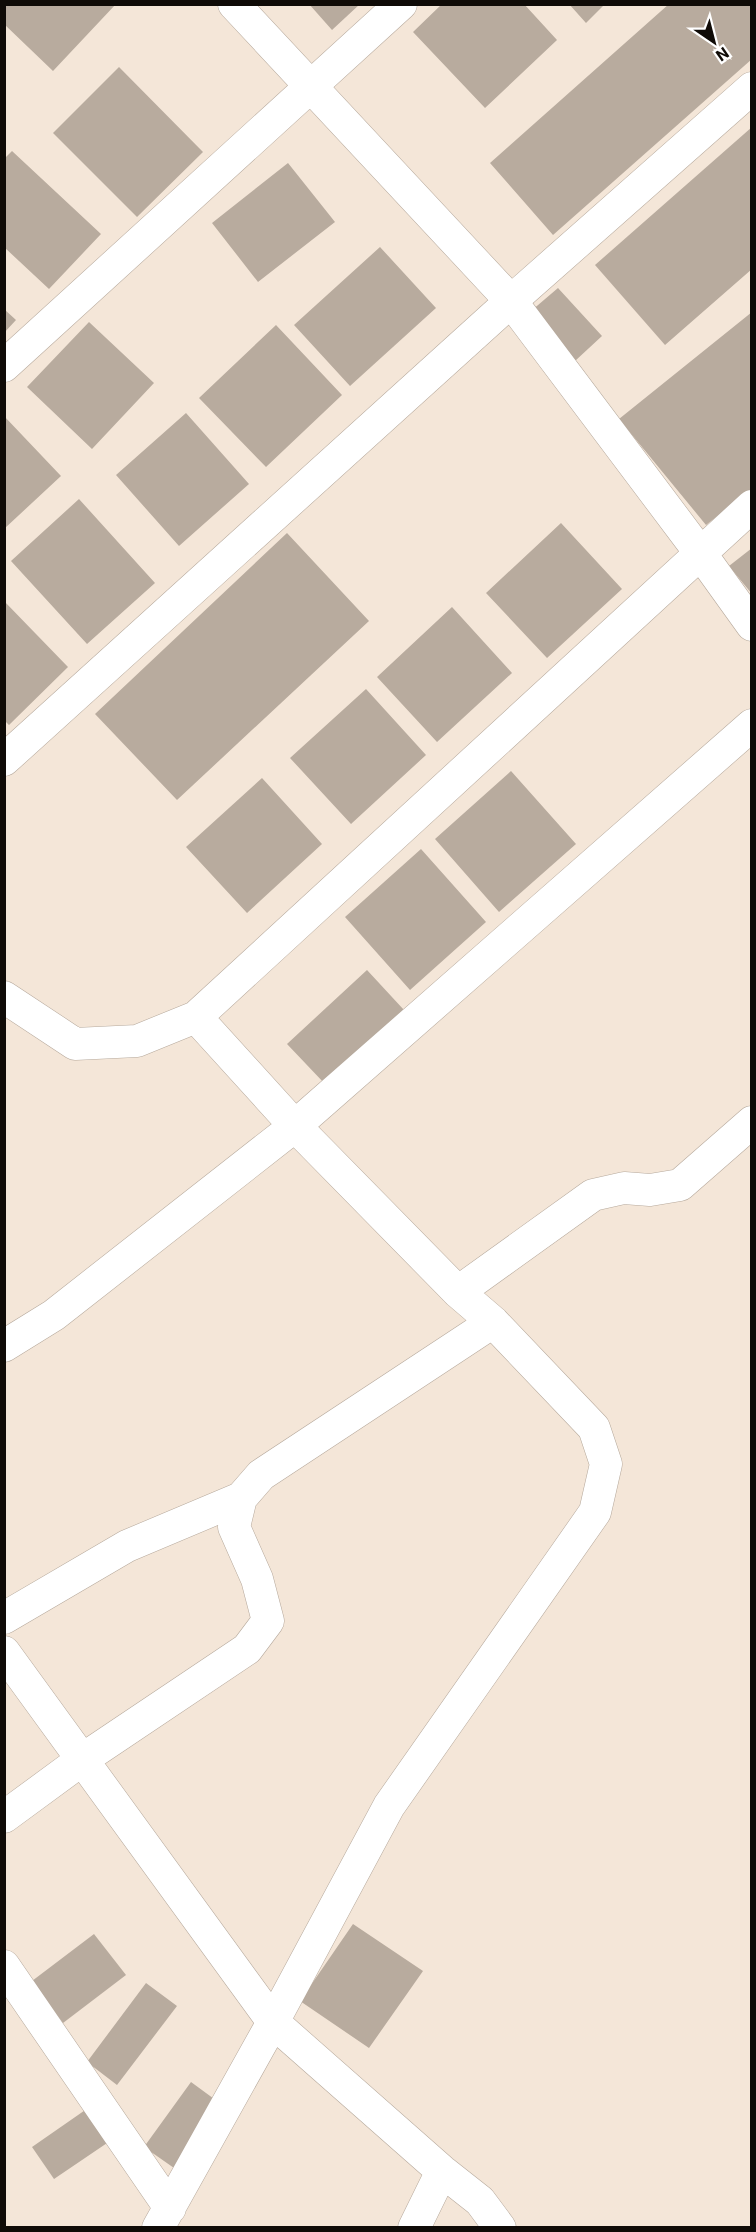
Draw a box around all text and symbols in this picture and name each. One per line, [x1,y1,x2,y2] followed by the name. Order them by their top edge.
[684,12,744,72] north arrow
[712,43,732,65] text: N

